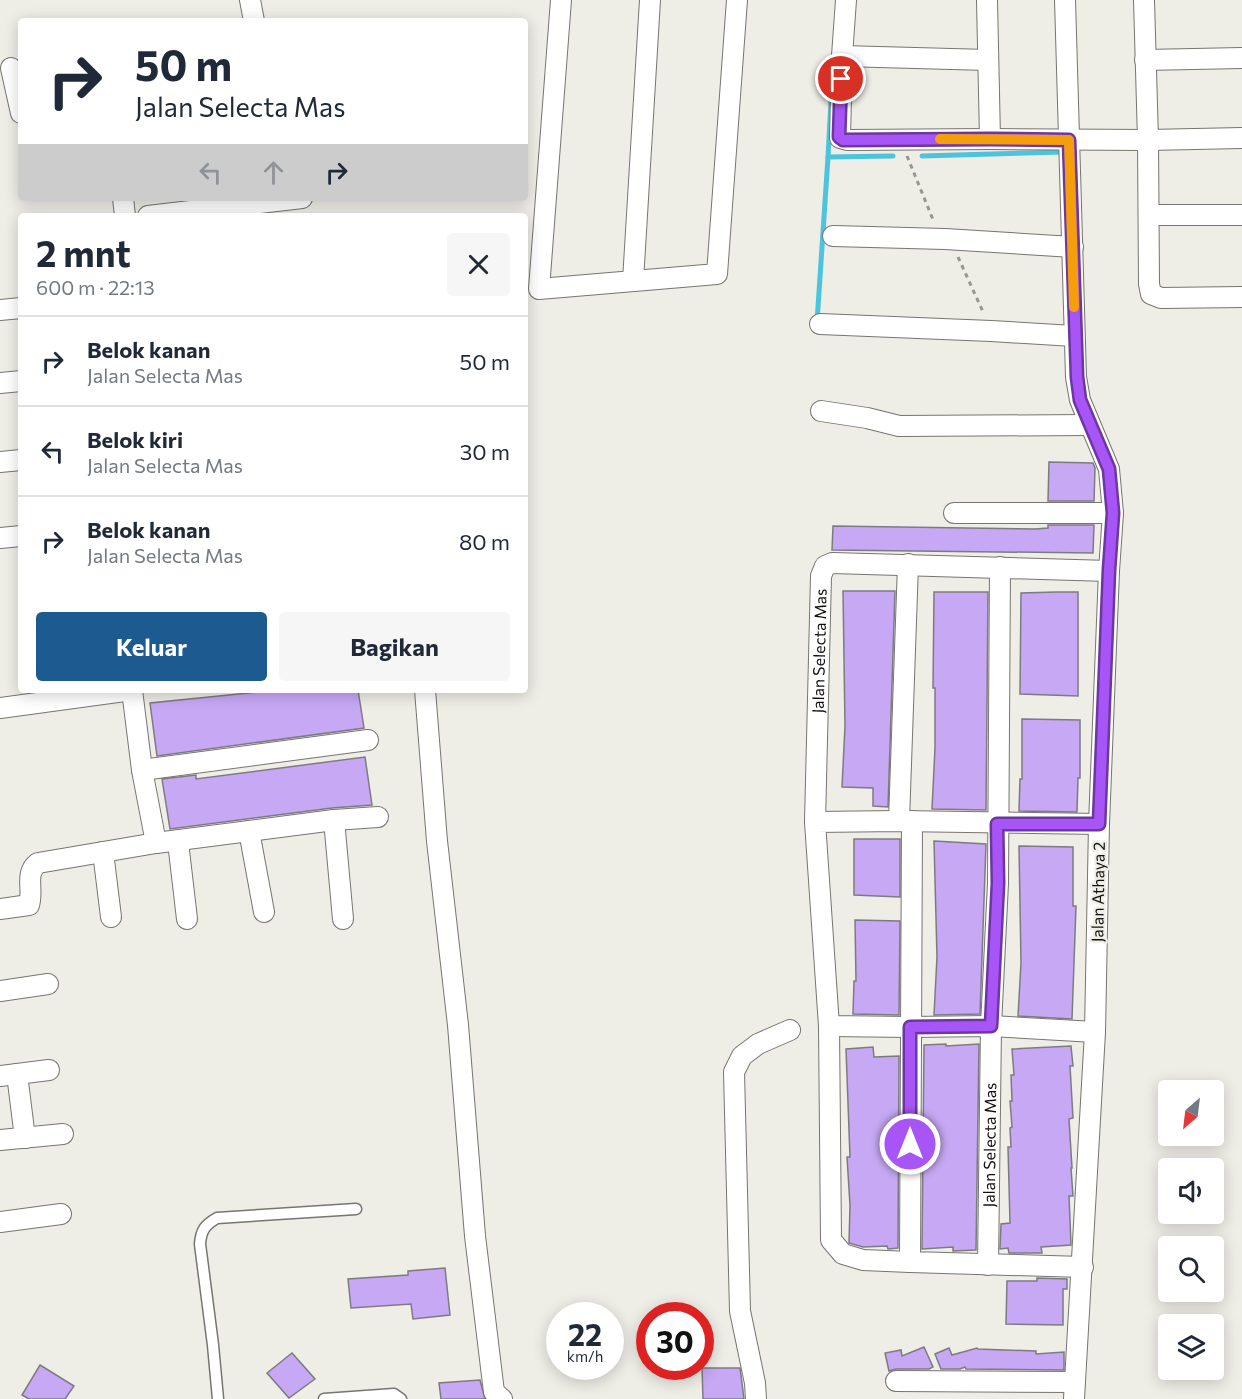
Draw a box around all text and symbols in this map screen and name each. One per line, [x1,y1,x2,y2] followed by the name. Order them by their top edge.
[135,38,232,90] text: 50 m
[36,42,114,120] icon: right
[815,53,866,104] pin
[824,62,857,95] icon: arrive
[135,90,345,123] text: Jalan Selecta Mas
[194,156,227,189] icon: left
[257,156,290,189] icon: ahead
[320,156,353,189] icon: right
[36,230,131,274] text: 2 mnt
[447,233,510,296] button: close
[36,275,155,299] text: 600 m · 22:13
[87,336,210,363] text: Belok kanan
[36,345,69,378] icon: right
[460,348,510,375] text: 50 m
[87,363,243,387] text: Jalan Selecta Mas
[87,426,183,453] text: Belok kiri
[36,435,69,468] icon: left
[460,438,510,465] text: 30 m
[87,453,243,477] text: Jalan Selecta Mas
[87,516,210,543] text: Belok kanan
[36,525,69,558] icon: right
[459,528,510,555] text: 80 m
[87,543,243,567] text: Jalan Selecta Mas
[808,588,830,714] street label: Jalan Selecta Mas
[36,612,267,681] button: Keluar
[279,612,510,681] button: Bagikan
[1087,841,1108,942] street label: Jalan Athaya 2
[1158,1080,1224,1146] north arrow
[1158,1080,1224,1380] map controls
[979,1082,999,1208] street label: Jalan Selecta Mas
[878,1112,942,1176] position arrow
[1158,1158,1224,1224] button: sound
[1158,1236,1224,1302] button: search
[636,1302,714,1380] speed limit sign: 30
[1158,1314,1224,1380] button: layers
[568,1315,602,1352] text: 22
[567,1347,603,1365] text: km/h

